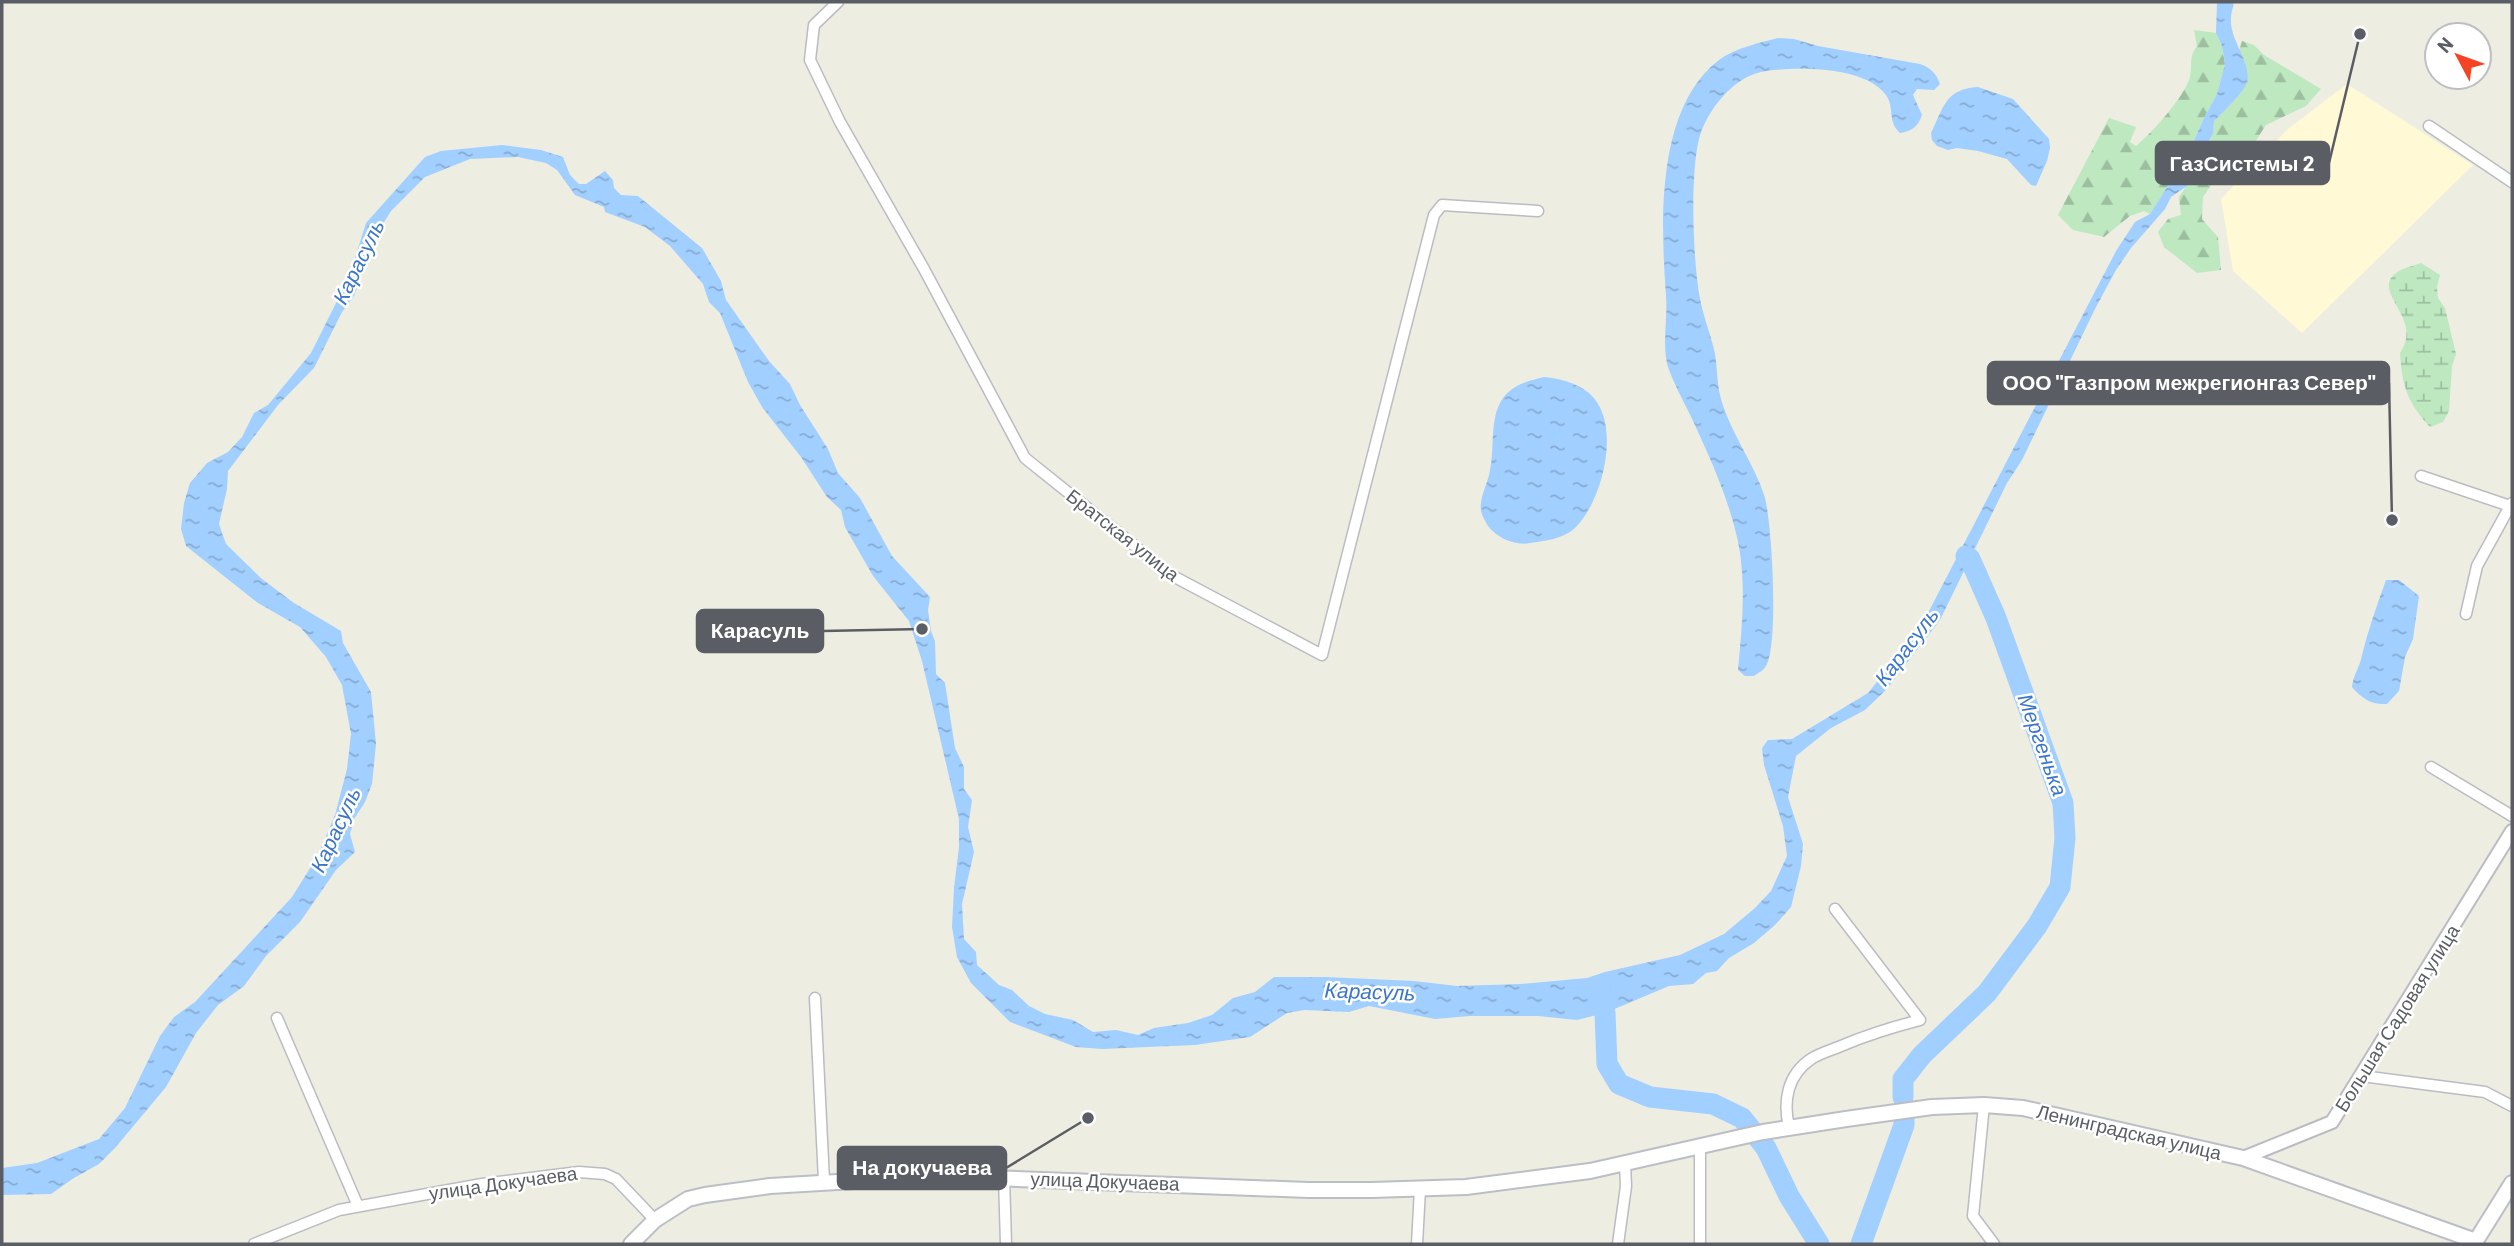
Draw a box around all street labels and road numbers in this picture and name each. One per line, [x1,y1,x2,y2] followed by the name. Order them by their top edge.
[1062,483,1185,586] street label: Братская улица
[2329,920,2464,1116] street label: Большая Садовая улица
[2034,1099,2224,1164] street label: Ленинградская улица
[427,1161,579,1204] street label: улица Докучаева
[1030,1166,1180,1195] street label: улица Докучаева

